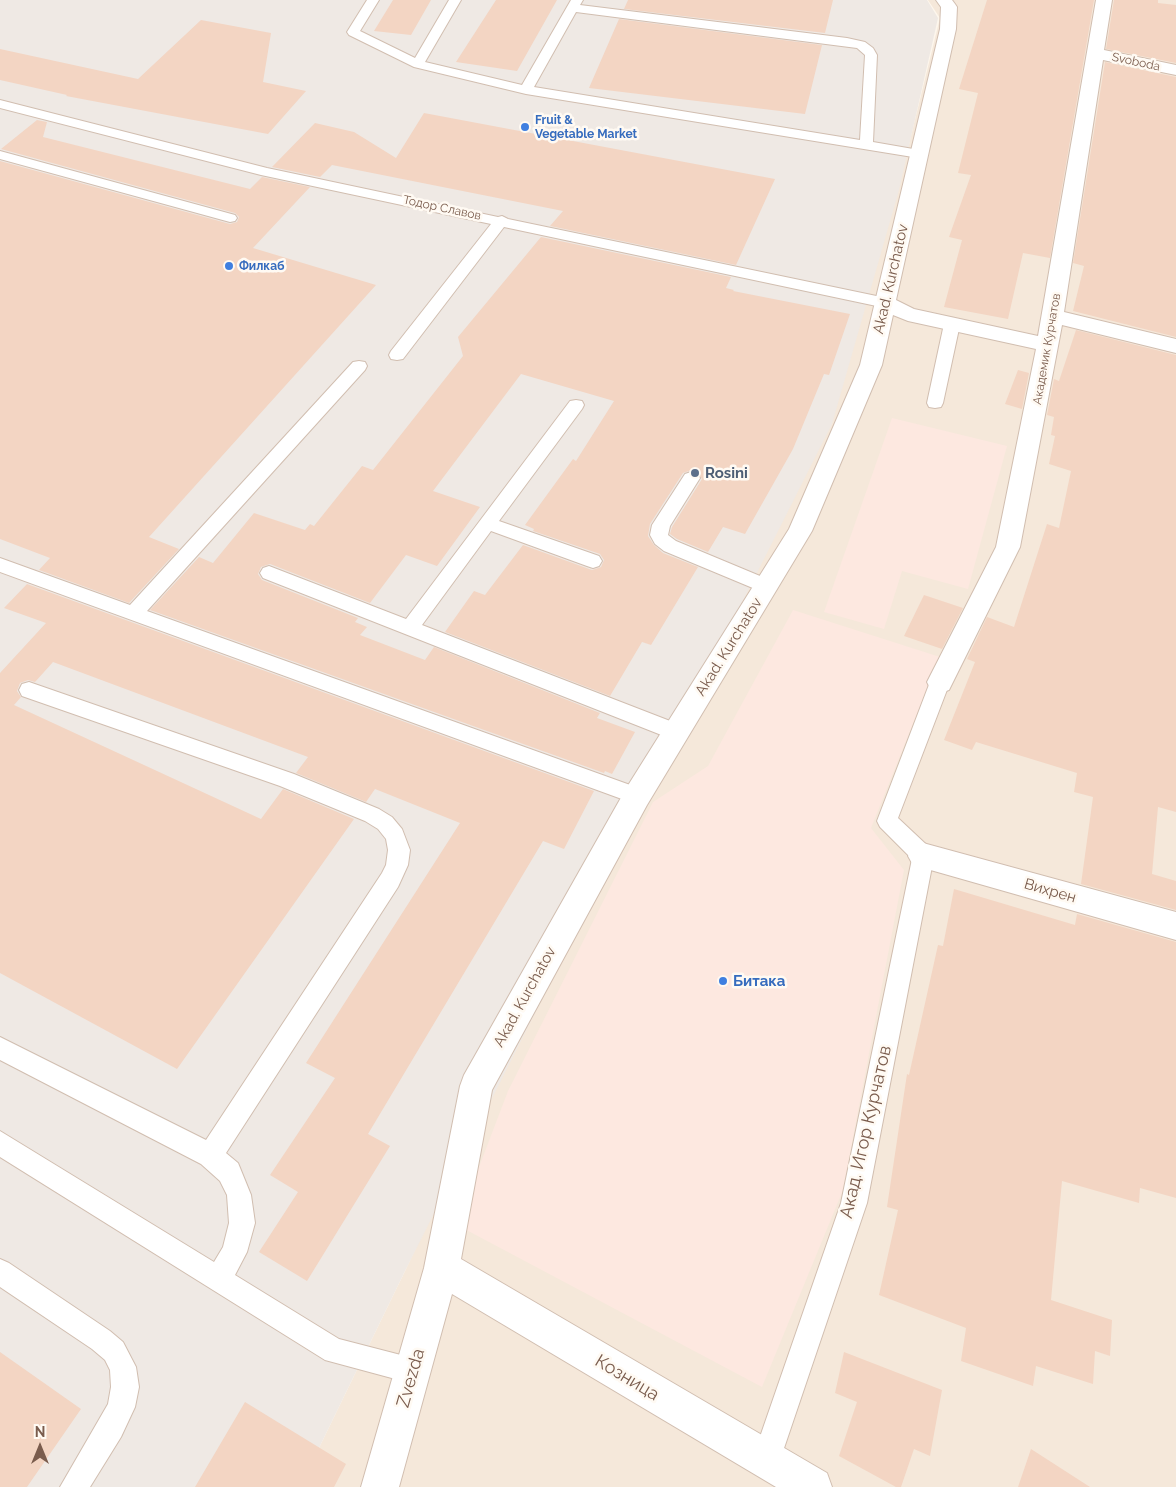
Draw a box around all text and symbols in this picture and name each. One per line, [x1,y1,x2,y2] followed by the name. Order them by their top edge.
[1111,50,1161,74] street label: Svoboda
[535,113,637,141] place label: Fruit & Vegetable Market
[519,121,531,133] marker: Fruit & Vegetable Market
[402,193,482,223] street label: Тодор Славов
[870,222,912,336] street label: Akad. Kurchatov
[239,259,284,273] place label: Филкаб
[223,260,235,272] marker: Филкаб
[1030,292,1064,406] street label: Академик Курчатов
[705,464,748,482] place label: Rosini
[689,467,701,479] marker: Rosini
[692,595,766,699] street label: Akad. Kurchatov
[1022,875,1078,907] street label: Вихрен
[490,944,560,1050] street label: Akad. Kurchatov
[733,972,785,990] place label: Битака
[717,975,729,987] marker: Битака
[836,1044,896,1220] street label: Акад. Игор Курчатов
[392,1346,430,1410] street label: Zvezda
[591,1350,663,1406] street label: Козница
[15,1422,65,1472] north arrow
[35,1424,45,1440] text: N

